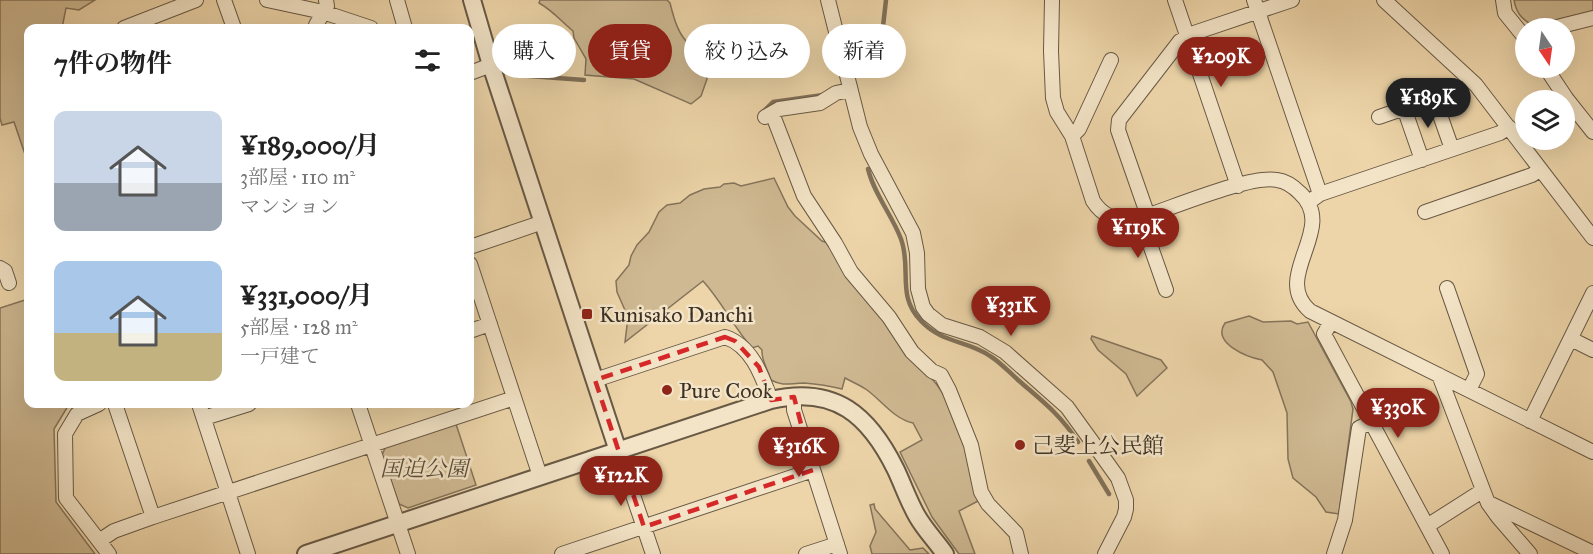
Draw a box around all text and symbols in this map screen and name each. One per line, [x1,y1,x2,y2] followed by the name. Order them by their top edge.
[1515,18,1575,78] north arrow
[1515,18,1575,150] map controls
[492,24,576,78] chip: 購入
[588,24,672,78] chip: 賃貸
[684,24,810,78] chip: 絞り込み
[822,24,906,78] chip: 新着
[1179,37,1263,88] pin: ¥209K
[411,44,444,77] icon: filters
[1191,44,1251,68] text: ¥209K
[54,47,172,79] text: 7件の物件
[1386,78,1470,129] pin: ¥189K
[1400,85,1456,109] text: ¥189K
[1515,90,1575,150] button: layers
[240,129,380,161] text: ¥189,000/月
[102,135,174,207] icon: home
[240,165,355,189] text: 3部屋 · 110 m²
[240,194,339,218] text: マンション
[1096,208,1180,259] pin: ¥119K
[1111,215,1165,239] text: ¥119K
[240,279,373,311] text: ¥331,000/月
[102,285,174,357] icon: home
[969,286,1053,337] pin: ¥331K
[985,293,1037,317] text: ¥331K
[599,301,753,328] place label: Kunisako Danchi
[580,307,594,321] marker: Kunisako Danchi
[240,315,358,339] text: 5部屋 · 128 m²
[240,344,320,368] text: 一戸建て
[679,377,774,404] place label: Pure Cook
[660,383,674,397] marker: Pure Cook
[1356,388,1440,439] pin: ¥330K
[1371,395,1425,419] text: ¥330K
[757,427,841,478] pin: ¥316K
[1032,432,1164,459] place label: 己斐上公民館
[772,434,826,458] text: ¥316K
[1013,438,1027,452] marker: 己斐上公民館
[380,455,471,482] park label: 国迫公園
[579,456,663,507] pin: ¥122K
[594,463,648,487] text: ¥122K

